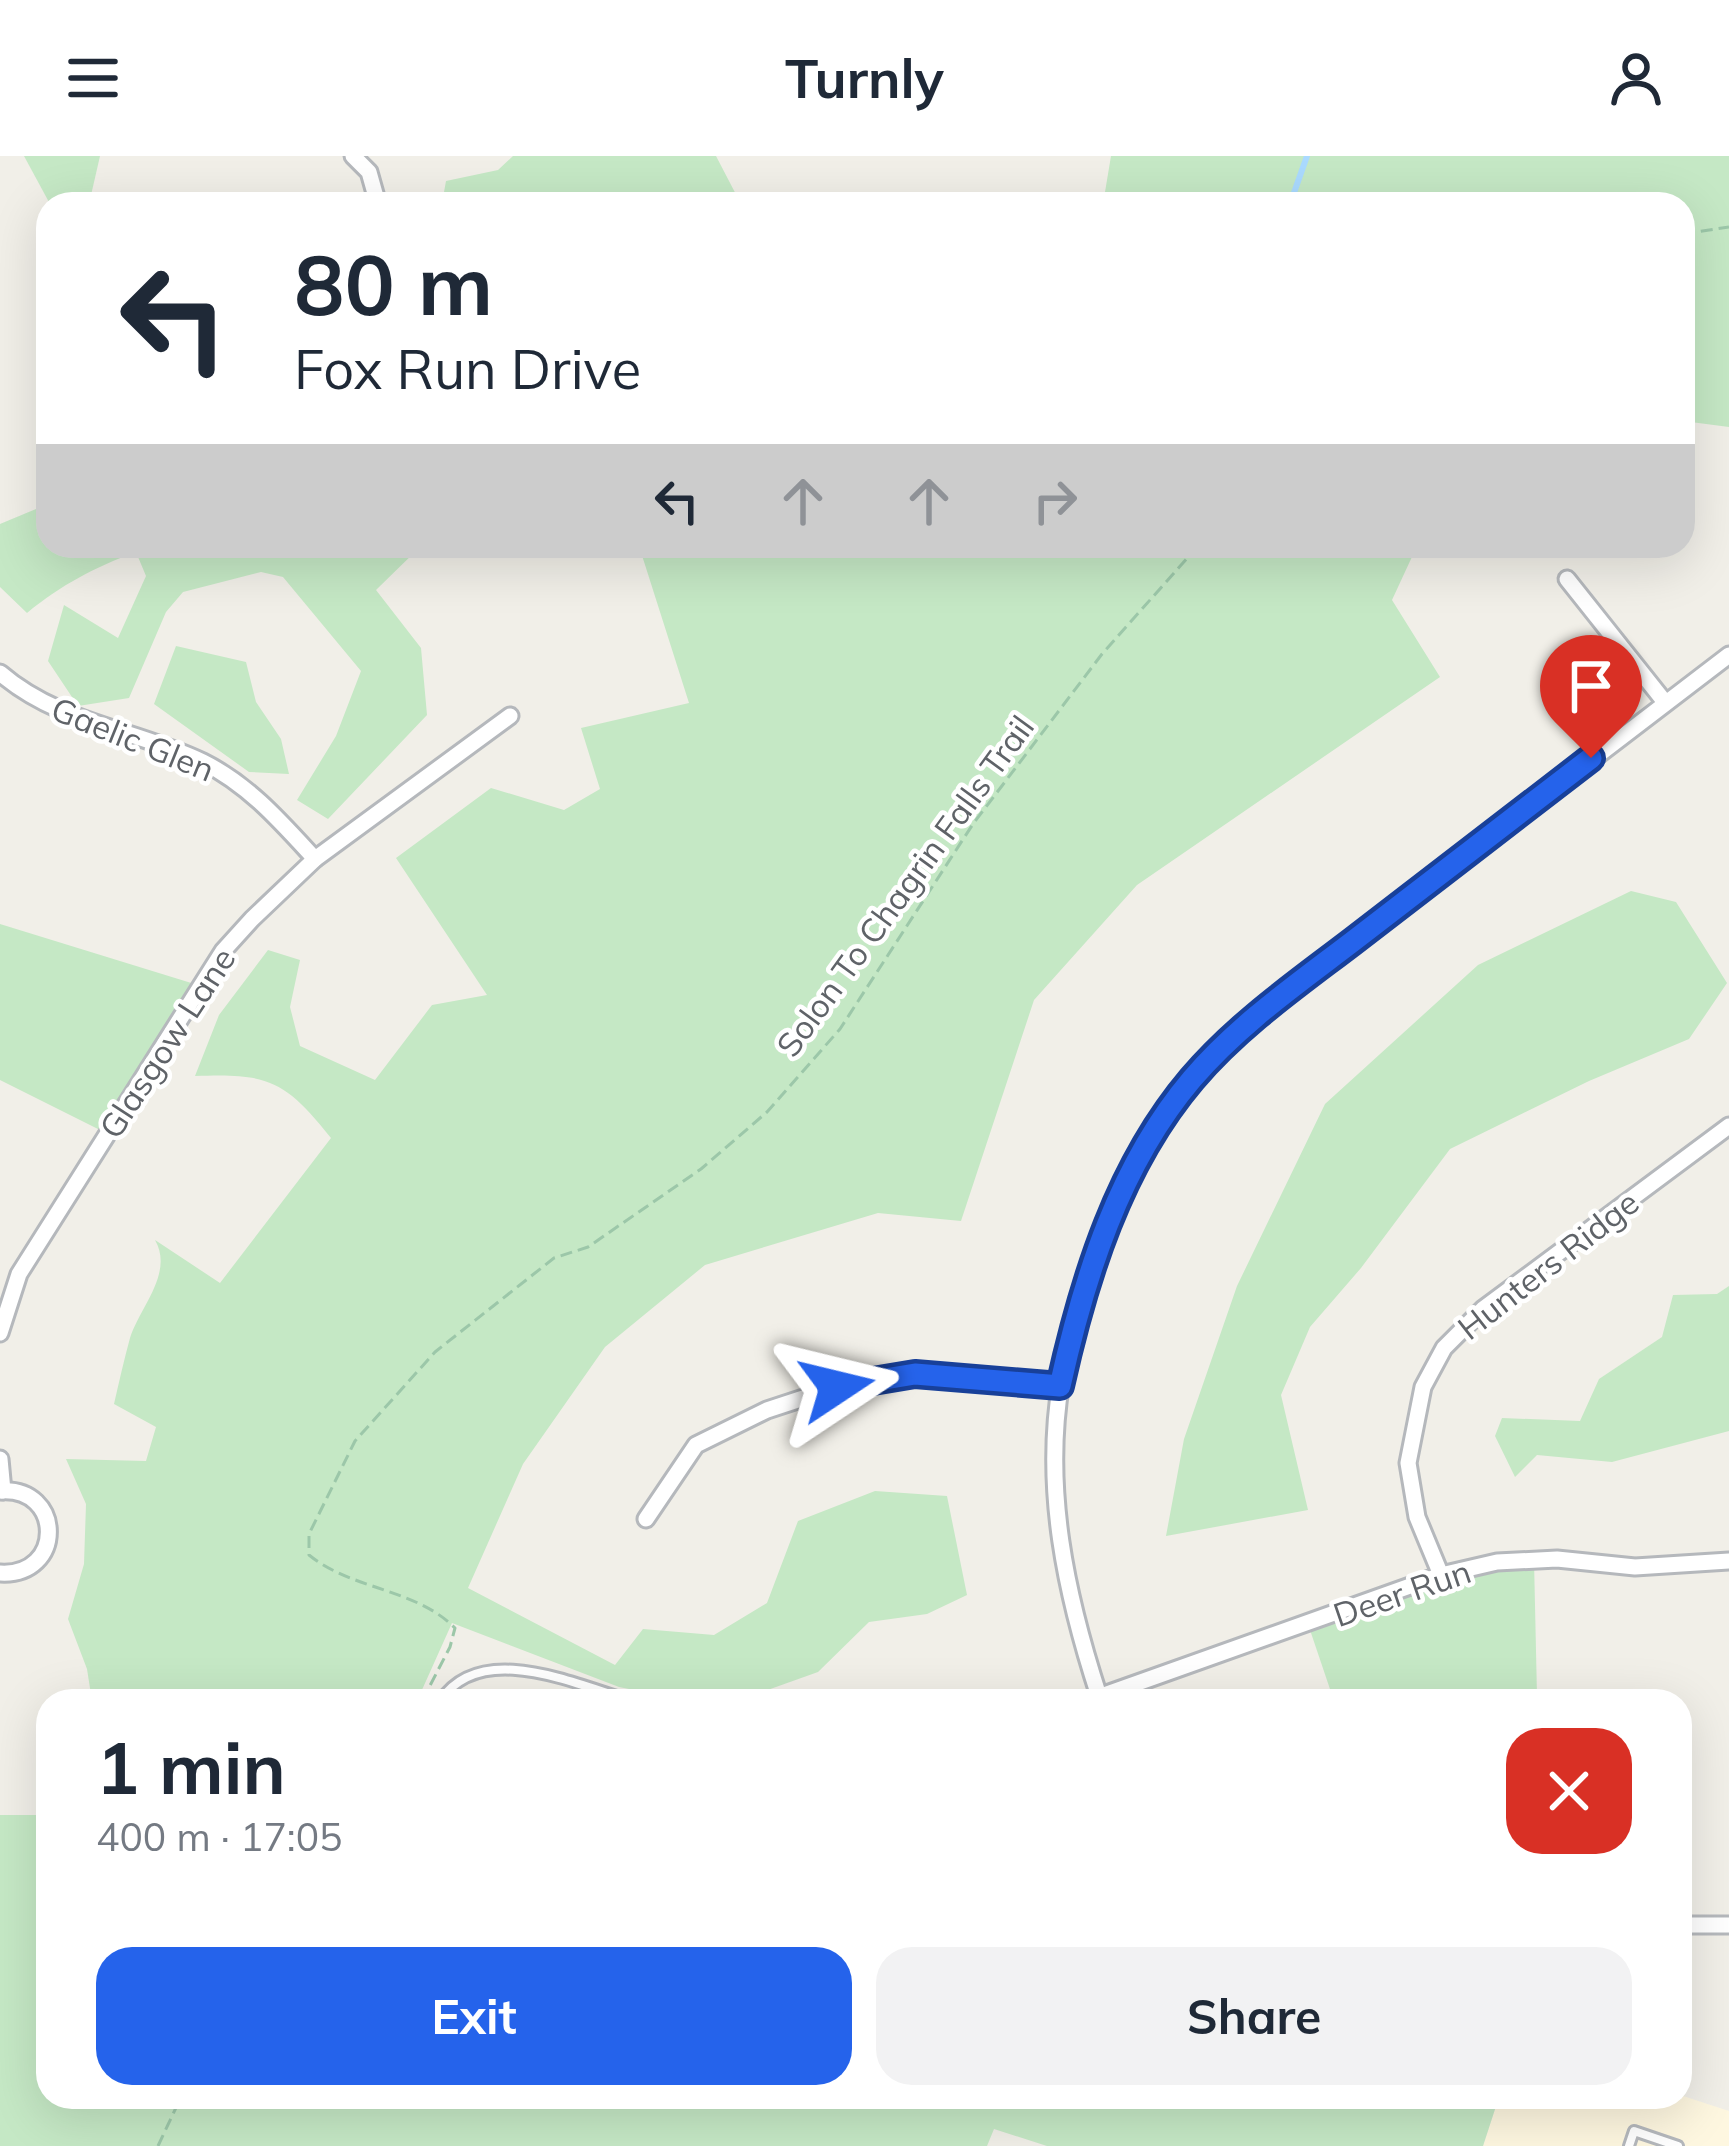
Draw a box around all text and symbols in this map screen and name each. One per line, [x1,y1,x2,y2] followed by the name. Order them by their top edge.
[785,44,944,112] text: Turnly
[60,45,126,111] icon: menu
[1603,45,1669,111] icon: person
[294,231,493,336] text: 80 m
[96,240,252,396] icon: left
[294,335,641,403] text: Fox Run Drive
[644,468,710,534] icon: left
[770,468,836,534] icon: ahead
[896,468,962,534] icon: ahead
[1022,468,1088,534] icon: right
[1540,635,1642,758] pin
[1558,653,1624,719] icon: arrive
[46,687,221,790] street label: Gaelic Glen
[767,707,1042,1064] street label: Solon To Chagrin Falls Trail
[90,940,243,1146] street label: Glasgow Lane
[1449,1181,1646,1348] street label: Hunters Ridge
[774,1324,900,1450] position arrow
[1328,1550,1476,1635] street label: Deer Run
[96,1722,286,1812] text: 1 min
[1506,1728,1632,1854] button: close
[96,1812,342,1861] text: 400 m · 17:05
[96,1947,852,2085] button: Exit
[876,1947,1632,2085] button: Share

